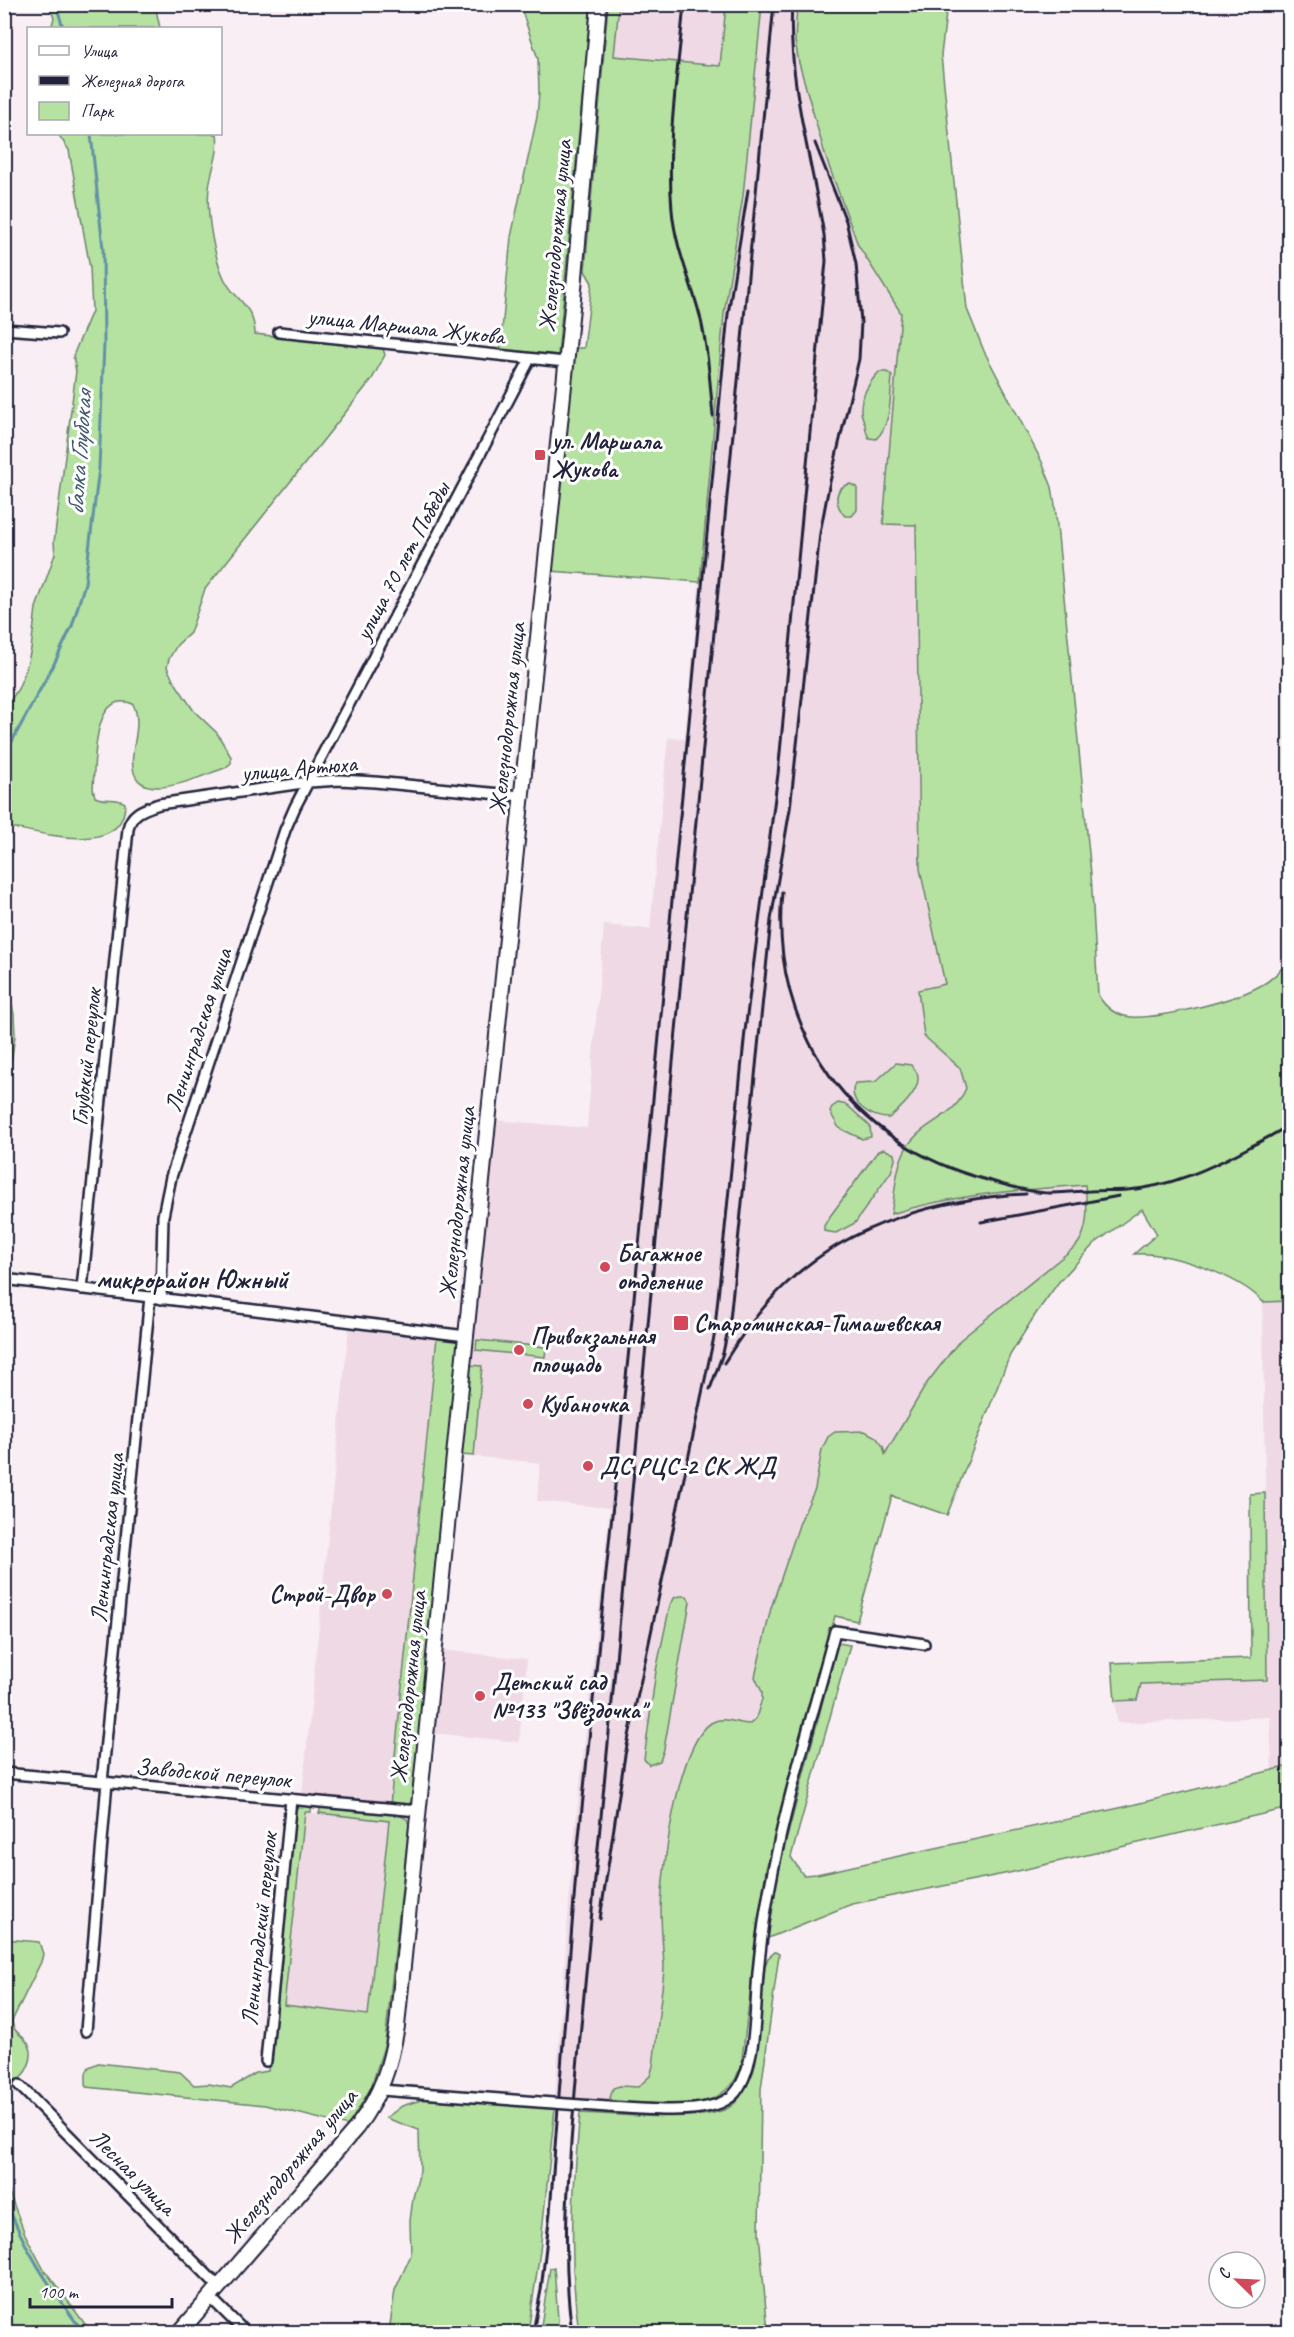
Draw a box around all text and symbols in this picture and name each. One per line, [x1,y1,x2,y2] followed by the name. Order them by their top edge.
[27,27,222,135] legend
[81,40,118,62] text: Улица
[81,70,185,93] text: Железная дорога
[81,100,115,122] text: Парк
[532,137,578,333] street label: Железнодорожная улица
[304,301,508,351] street label: улица Маршала Жукова
[58,386,100,516] water label: балка Глубокая
[550,426,663,484] place label: ул. Маршала Жукова
[533,448,547,462] marker: ул. Маршала Жукова
[347,475,457,647] street label: улица 70 лет Победы
[482,620,532,817] street label: Железнодорожная улица
[238,748,359,788] street label: улица Артюха
[157,943,239,1115] street label: Ленинградская улица
[64,985,108,1127] street label: Глубокий переулок
[432,1104,482,1301] street label: Железнодорожная улица
[617,1238,703,1296] place label: Багажное отделение
[598,1260,612,1274] marker: Багажное отделение
[96,1262,291,1296] district label: микрорайон Южный
[694,1308,941,1338] place label: Староминская-Тимашевская
[672,1314,690,1332] marker: Староминская-Тимашевская
[531,1321,656,1379] place label: Привокзальная площадь
[512,1343,526,1357] marker: Привокзальная площадь
[540,1389,630,1419] place label: Кубаночка
[521,1397,535,1411] marker: Кубаночка
[83,1451,131,1624] street label: Ленинградская улица
[600,1451,778,1481] place label: ДС РЦС-2 СК ЖД
[581,1459,595,1473] marker: ДС РЦС-2 СК ЖД
[269,1579,377,1609] place label: Строй-Двор
[380,1587,394,1601] marker: Строй-Двор
[383,1588,433,1785] street label: Железнодорожная улица
[492,1667,651,1726] place label: Детский сад №133 "Звёздочка"
[473,1689,487,1703] marker: Детский сад №133 "Звёздочка"
[134,1751,294,1795] street label: Заводской переулок
[234,1829,284,2027] street label: Ленинградский переулок
[216,2081,364,2250] street label: Железнодорожная улица
[84,2123,184,2223] street label: Лесная улица
[1207,2250,1267,2310] north arrow
[1213,2265,1236,2282] text: С
[30,2271,172,2309] scale bar
[39,2281,80,2303] text: 100 m

